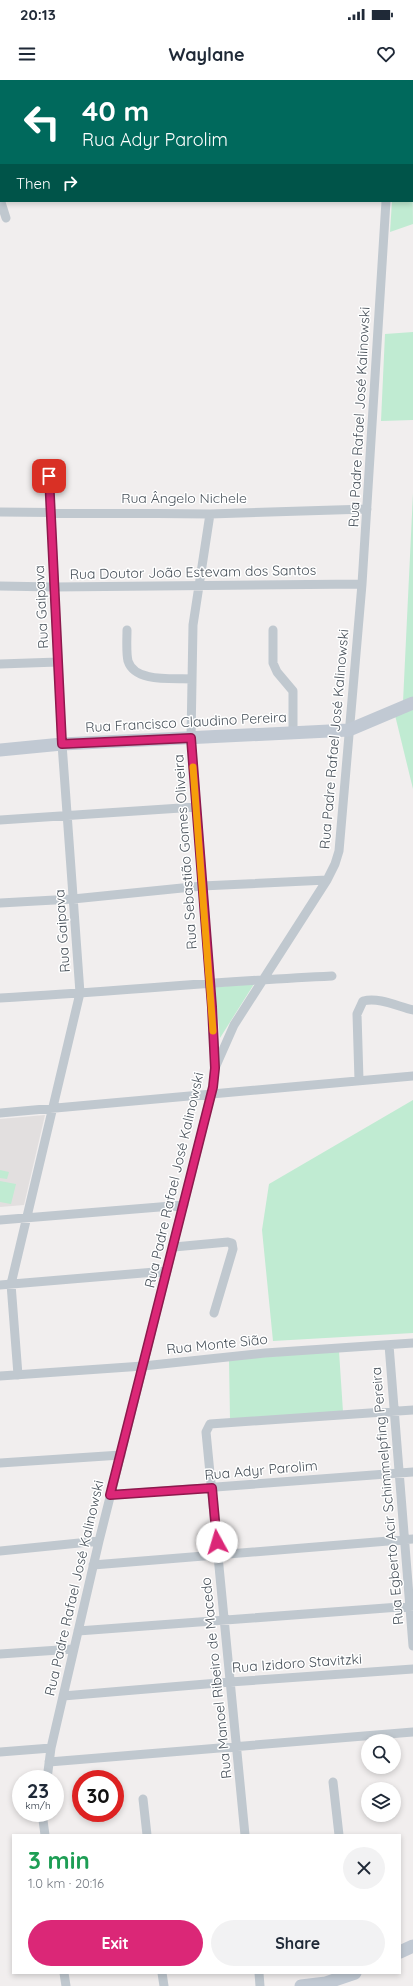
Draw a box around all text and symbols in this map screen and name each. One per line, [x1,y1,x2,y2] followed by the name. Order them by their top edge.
[20,5,56,24] text: 20:13
[16,43,38,65] icon: menu
[168,43,245,66] text: Waylane
[375,43,397,65] icon: heart
[82,93,149,128] text: 40 m
[16,96,68,148] icon: left
[82,128,228,151] text: Rua Adyr Parolim
[59,172,81,194] icon: right
[16,174,51,193] text: Then
[344,306,374,528] street label: Rua Padre Rafael José Kalinowski
[32,459,66,493] pin
[38,465,60,487] icon: arrive
[121,489,247,507] street label: Rua Ângelo Nichele
[70,561,316,583] street label: Rua Doutor João Estevam dos Santos
[30,565,52,649] street label: Rua Gaipava
[315,628,353,850] street label: Rua Padre Rafael José Kalinowski
[85,708,287,736] street label: Rua Francisco Claudino Pereira
[169,754,201,950] street label: Rua Sebastião Gomes Oliveira
[50,889,74,973] street label: Rua Gaipava
[140,1070,208,1290] street label: Rua Padre Rafael José Kalinowski
[165,1330,269,1358] street label: Rua Monte Sião
[367,1366,407,1626] street label: Rua Egberto Acir Schimmelpfing Pereira
[204,1456,318,1484] street label: Rua Adyr Parolim
[40,1478,108,1698] street label: Rua Padre Rafael José Kalinowski
[196,1521,238,1563] position arrow
[196,1576,236,1780] street label: Rua Manoel Ribeiro de Macedo
[231,1649,363,1677] street label: Rua Izidoro Stavitzki
[361,1734,401,1822] map controls
[361,1734,401,1774] button: search
[72,1770,124,1822] speed limit sign: 30
[27,1778,49,1803] text: 23
[361,1782,401,1822] button: layers
[25,1799,51,1812] text: km/h
[28,1845,90,1875] text: 3 min
[343,1847,385,1889] button: close
[28,1875,104,1891] text: 1.0 km · 20:16
[28,1920,203,1966] button: Exit
[211,1920,385,1966] button: Share

